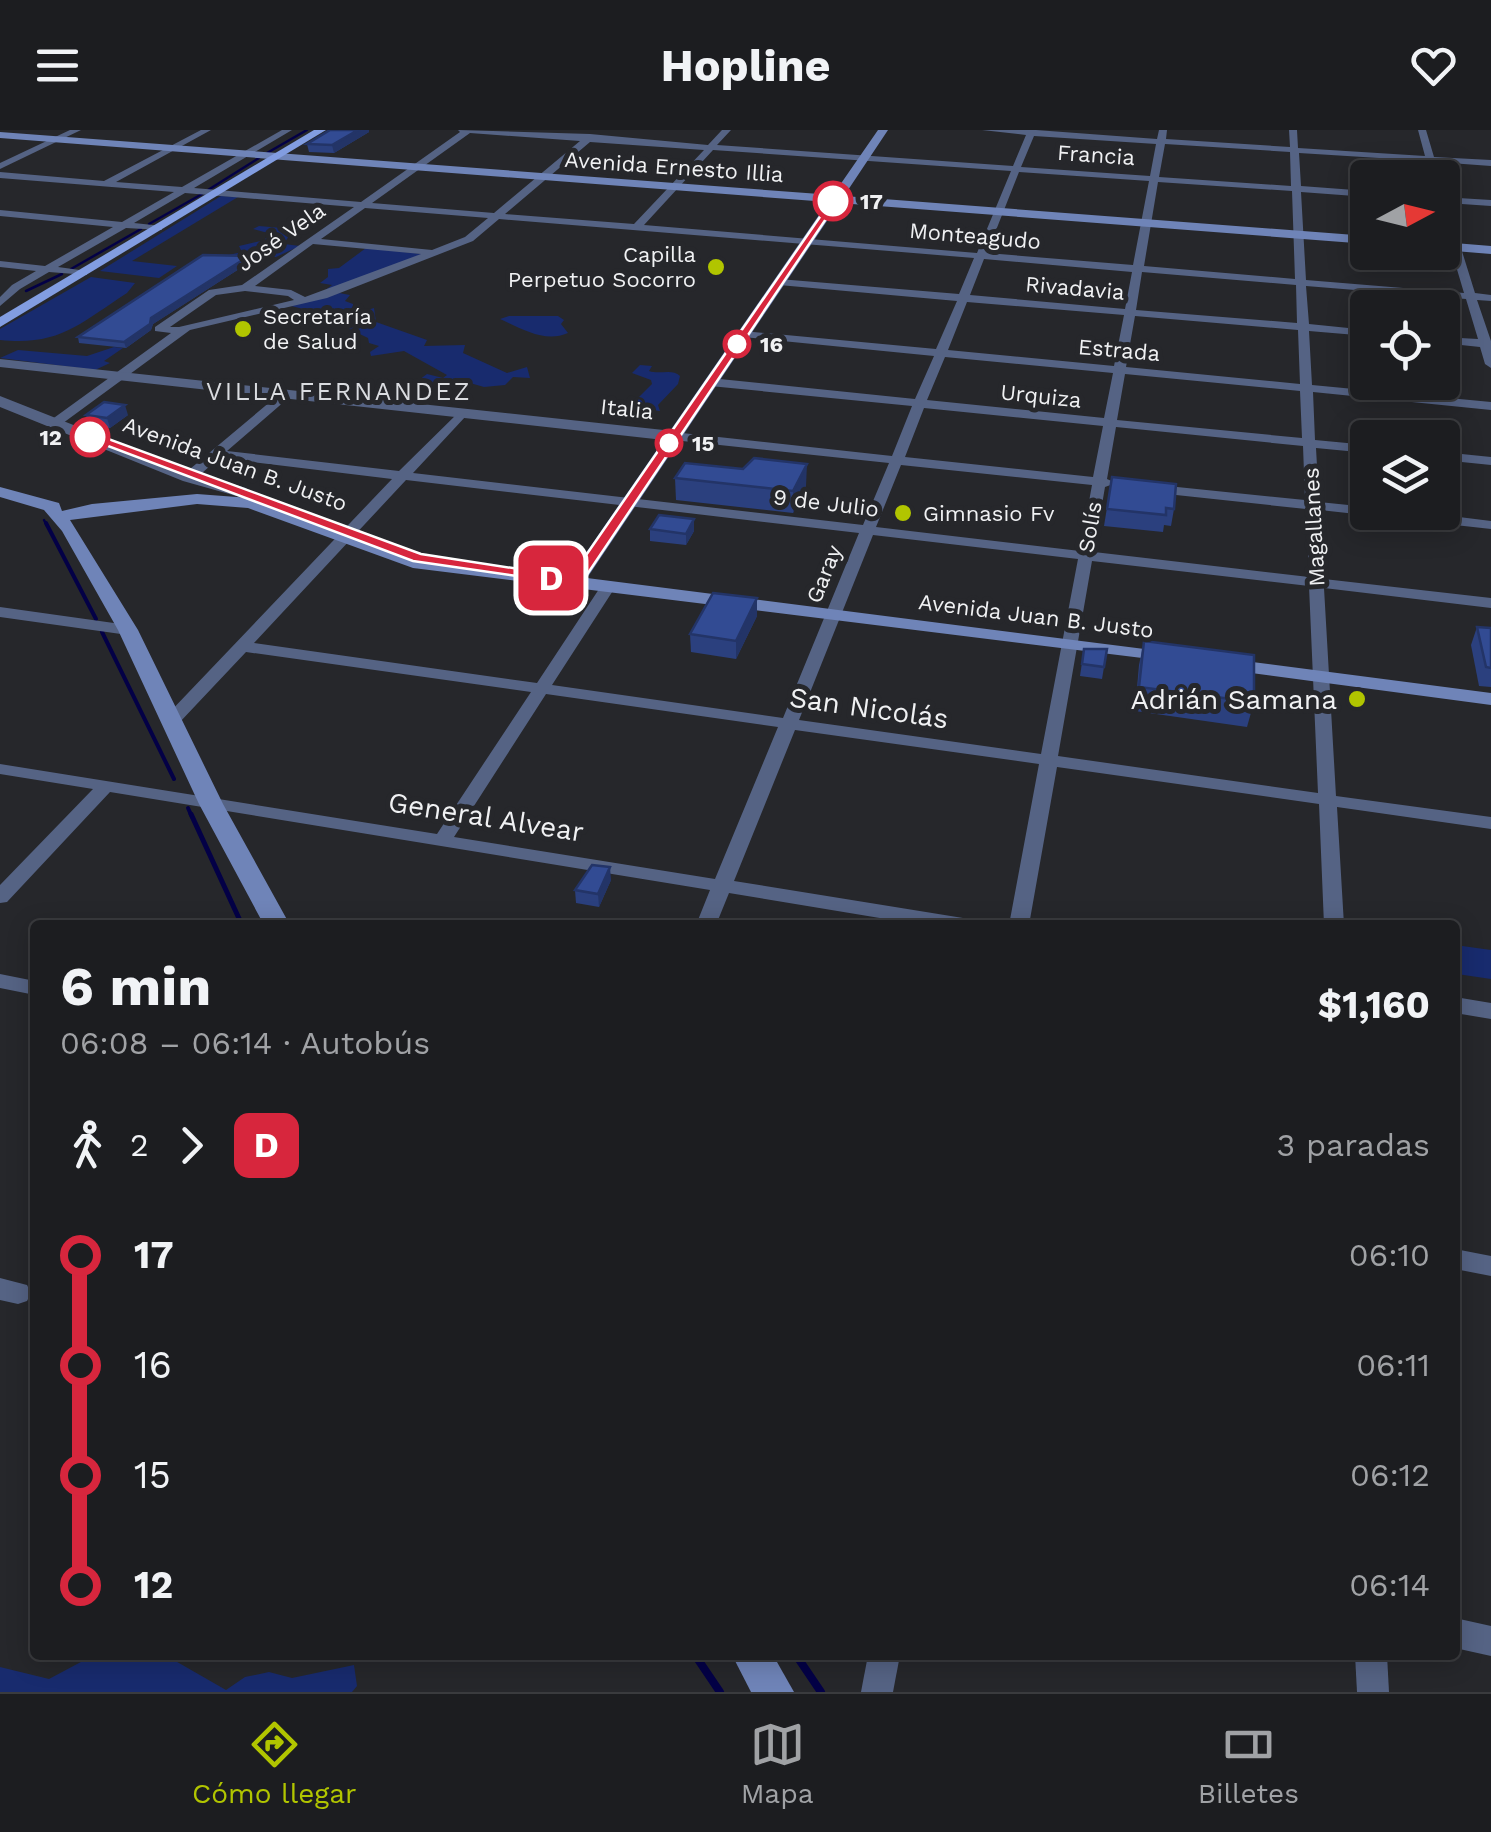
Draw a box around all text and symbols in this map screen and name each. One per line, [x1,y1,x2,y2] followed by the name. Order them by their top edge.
[30,38,85,93] icon: menu
[1406,38,1461,93] icon: heart
[660,39,831,92] text: Hopline
[1056,140,1136,170] street label: Francia
[564,147,784,187] street label: Avenida Ernesto Illia
[1350,160,1460,270] north arrow
[1350,160,1460,530] map controls
[814,182,852,220] marker: 17
[860,189,883,214] place label: 17
[232,198,330,276] street label: José Vela
[908,218,1042,254] street label: Monteagudo
[508,242,696,292] place label: Capilla Perpetuo Socorro
[705,256,727,278] marker: Capilla Perpetuo Socorro
[1024,271,1126,305] street label: Rivadavia
[1350,290,1460,400] button: locate
[263,304,372,354] place label: Secretaría de Salud
[232,318,254,340] marker: Secretaría de Salud
[724,331,750,357] marker: 16
[760,332,783,357] place label: 16
[1077,334,1161,366] street label: Estrada
[206,377,472,406] district label: VILLA FERNANDEZ
[999,379,1083,413] street label: Urquiza
[599,394,655,424] street label: Italia
[120,412,350,516] street label: Avenida Juan B. Justo
[71,418,109,456] marker: 12
[1350,420,1460,530] button: layers
[39,425,62,450] place label: 12
[656,430,682,456] marker: 15
[692,431,714,456] place label: 15
[1298,467,1330,587] street label: Magallanes
[772,484,880,522] street label: 9 de Julio
[1073,499,1107,555] street label: Solís
[923,501,1055,526] place label: Gimnasio Fv
[892,502,914,524] marker: Gimnasio Fv
[801,541,847,607] street label: Garay
[518,546,584,610] line badge: D
[538,557,564,599] text: D
[917,589,1155,643] street label: Avenida Juan B. Justo
[787,681,951,735] street label: San Nicolás
[1130,683,1337,716] place label: Adrián Samana
[1346,688,1368,710] marker: Adrián Samana
[386,785,586,849] street label: General Alvear
[60,954,211,1018] text: 6 min
[1318,983,1430,1027] text: $1,160
[60,1024,430,1062] text: 06:08 – 06:14 · Autobús
[60,1118,115,1173] icon: walk
[164,1118,219,1173] icon: forward
[254,1124,279,1166] text: D
[130,1126,149,1164] text: 2
[1276,1126,1430,1164] text: 3 paradas
[134,1233,173,1277] text: 17
[1349,1236,1430,1274] text: 06:10
[134,1343,172,1387] text: 16
[1356,1346,1430,1384] text: 06:11
[134,1453,171,1497] text: 15
[1350,1456,1430,1494] text: 06:12
[134,1563,173,1607] text: 12
[1349,1566,1430,1604] text: 06:14
[192,1717,357,1810] tab: Cómo llegar
[741,1717,814,1810] tab: Mapa
[1198,1717,1299,1810] tab: Billetes

